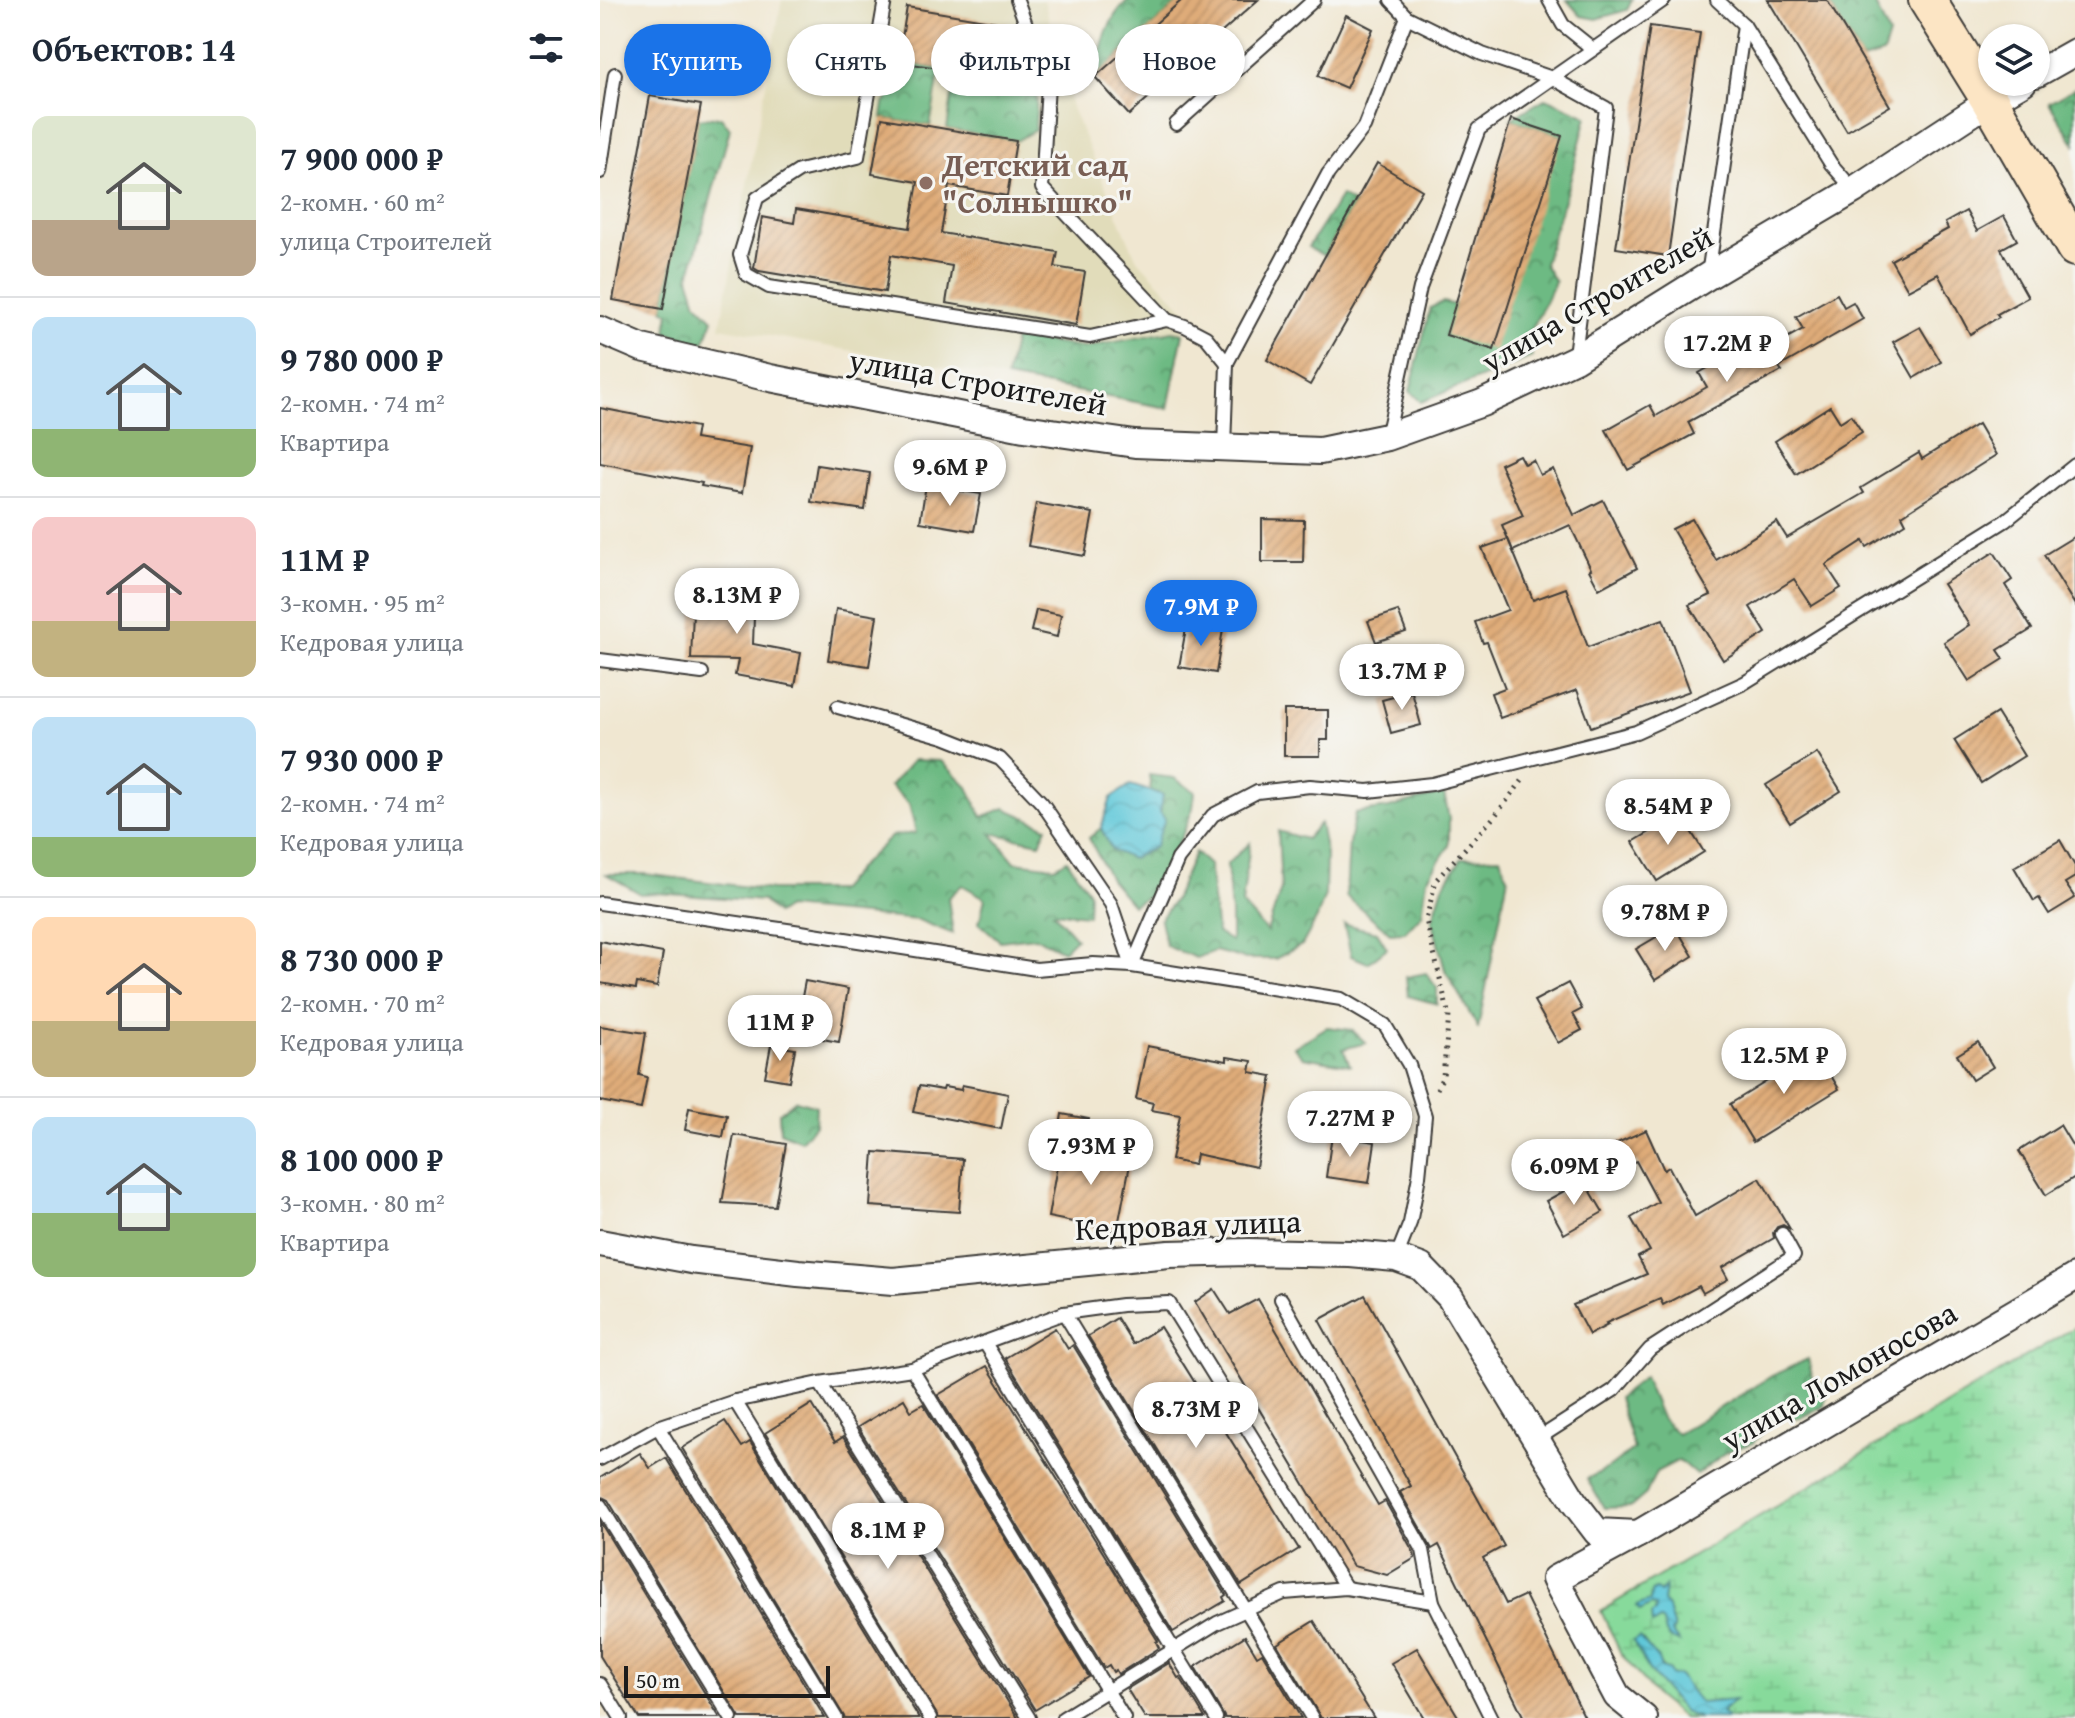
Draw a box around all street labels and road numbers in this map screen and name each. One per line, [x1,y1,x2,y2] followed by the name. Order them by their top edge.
[1471,213,1722,385] street label: улица Строителей
[844,336,1111,427] street label: улица Строителей
[1074,1197,1303,1252] street label: Кедровая улица
[1711,1288,1966,1463] street label: улица Ломоносова

